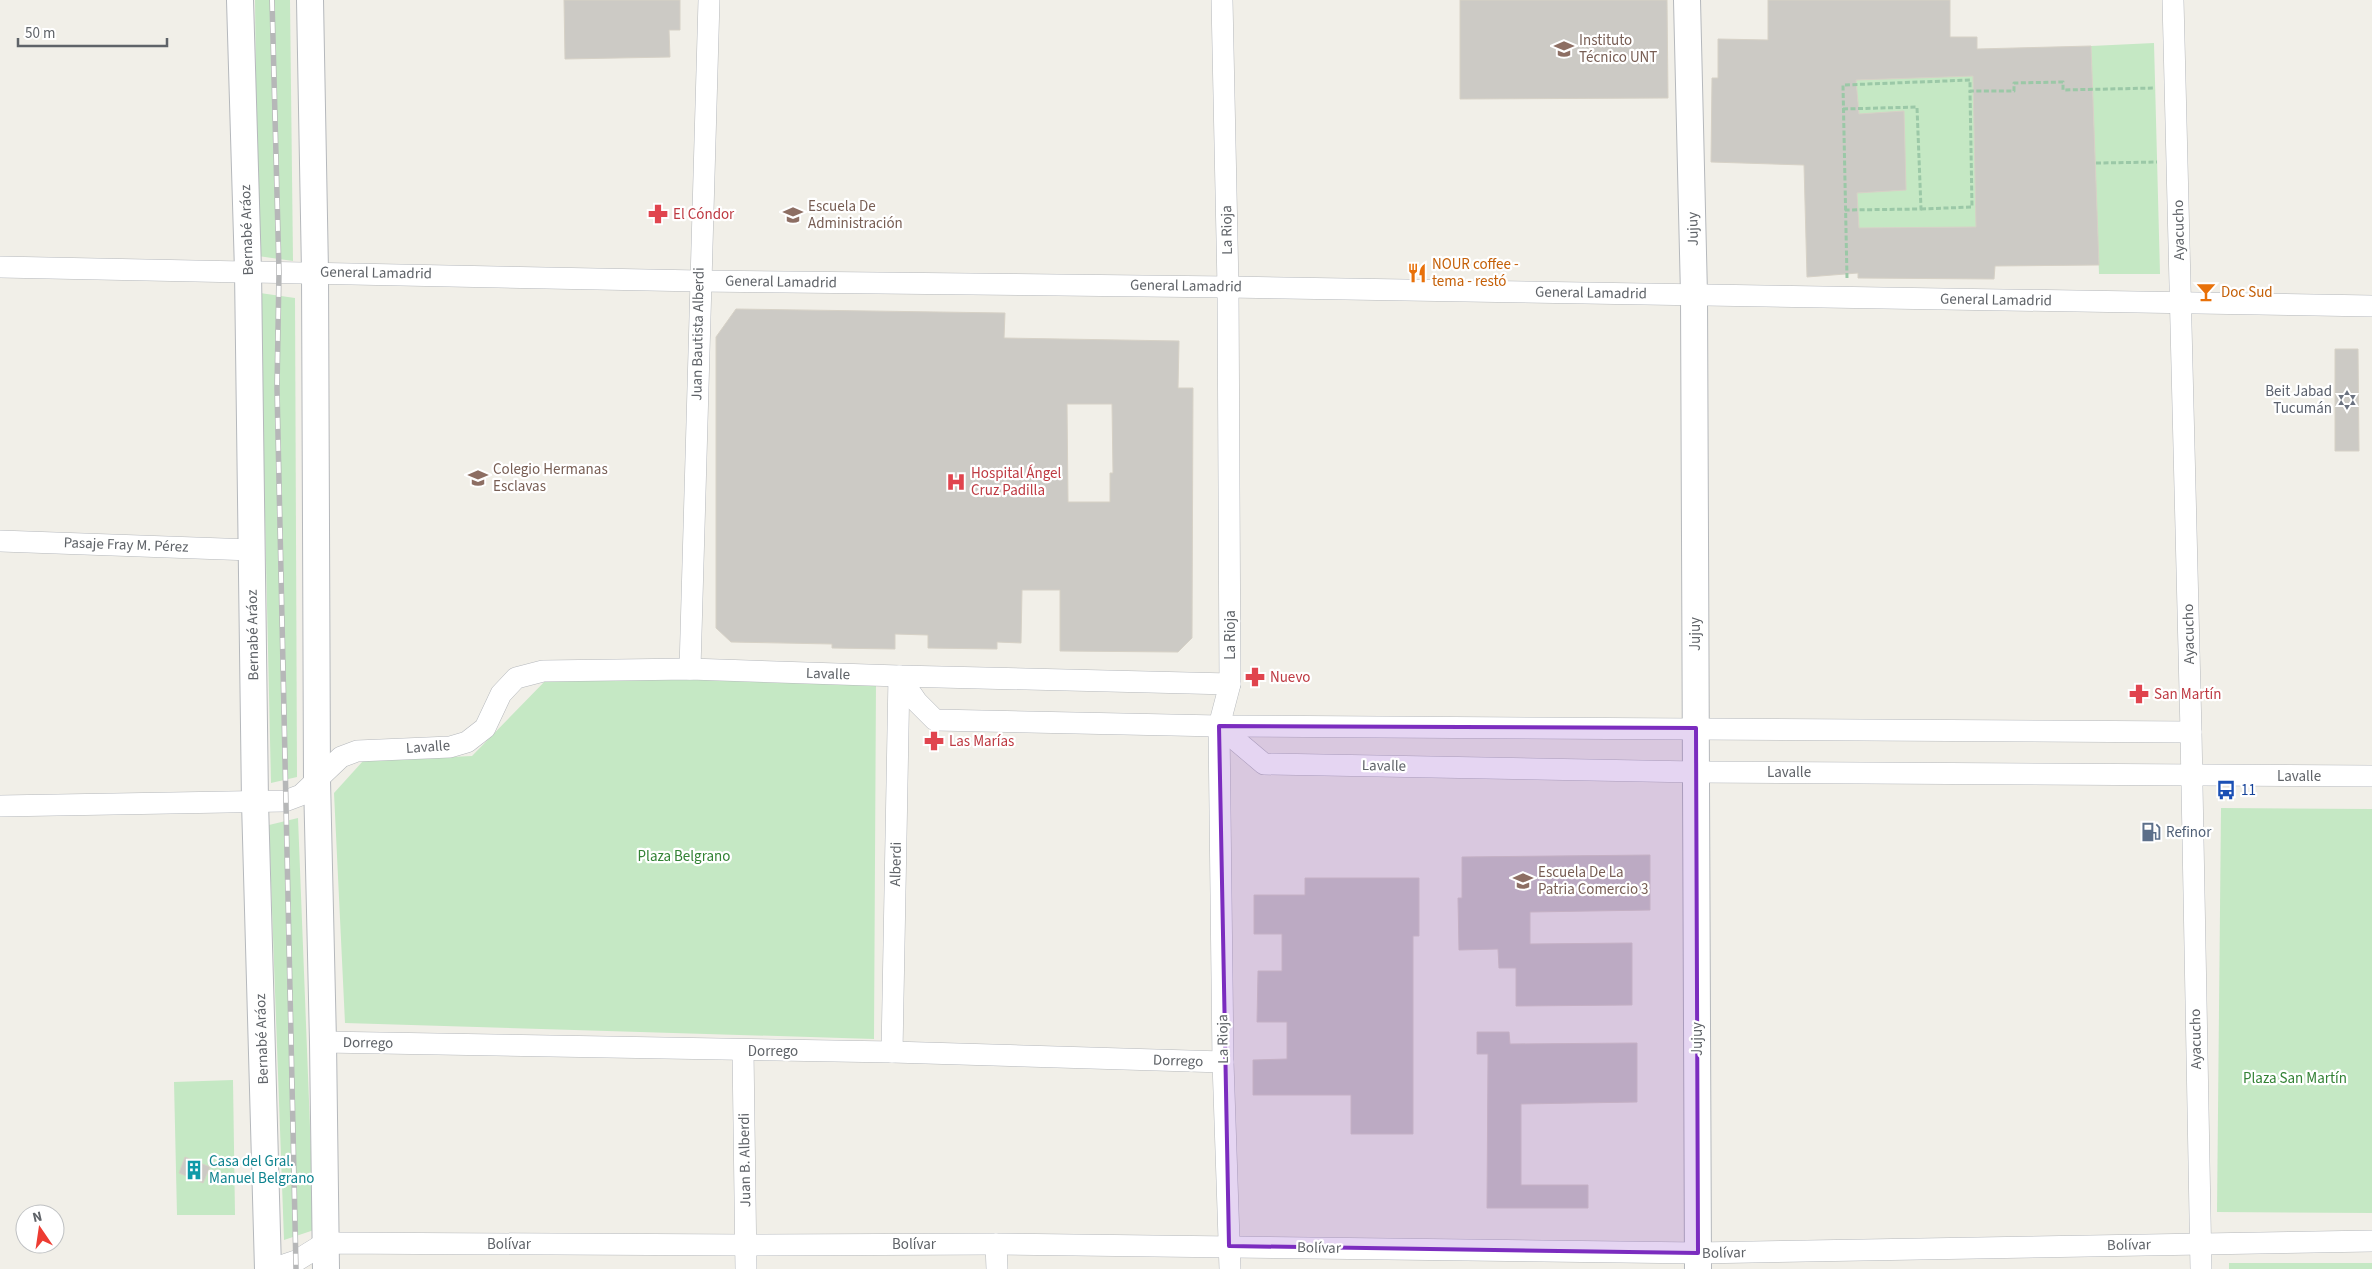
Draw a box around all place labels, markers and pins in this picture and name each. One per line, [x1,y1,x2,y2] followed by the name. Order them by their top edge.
[1579,30,1657,68] place label: Instituto Técnico UNT
[1553,38,1575,60] school or university icon: Instituto Técnico UNT
[808,196,903,234] place label: Escuela De Administración
[647,203,669,225] pharmacy icon: El Cóndor
[673,204,735,225] place label: El Cóndor
[782,204,804,226] school or university icon: Escuela De Administración
[1432,254,1519,292] place label: NOUR coffee - tema - restó
[1406,262,1428,284] restaurant icon: NOUR coffee - tema - restó
[2195,281,2217,303] bar icon: Doc Sud
[2221,282,2273,303] place label: Doc Sud
[2265,381,2332,419] place label: Beit Jabad Tucumán
[2336,389,2358,411] synagogue icon: Beit Jabad Tucumán
[493,459,608,497] place label: Colegio Hermanas Esclavas
[971,463,1061,501] place label: Hospital Ángel Cruz Padilla
[467,467,489,489] school or university icon: Colegio Hermanas Esclavas
[945,471,967,493] hospital icon: Hospital Ángel Cruz Padilla
[1244,666,1266,688] pharmacy icon: Nuevo
[1270,667,1310,688] place label: Nuevo
[2128,683,2150,705] pharmacy icon: San Martín
[2154,684,2221,705] place label: San Martín
[923,730,945,752] pharmacy icon: Las Marías
[949,731,1014,752] place label: Las Marías
[2215,779,2237,801] bus stop icon: 11
[2241,780,2256,801] place label: 11
[2140,821,2162,843] fuel station icon: Refinor
[2166,822,2212,843] place label: Refinor
[1538,862,1648,900] place label: Escuela De La Patria Comercio 3
[1512,870,1534,892] school or university icon: Escuela De La Patria Comercio 3
[209,1151,315,1189] place label: Casa del Gral. Manuel Belgrano
[183,1159,205,1181] building icon: Casa del Gral. Manuel Belgrano

